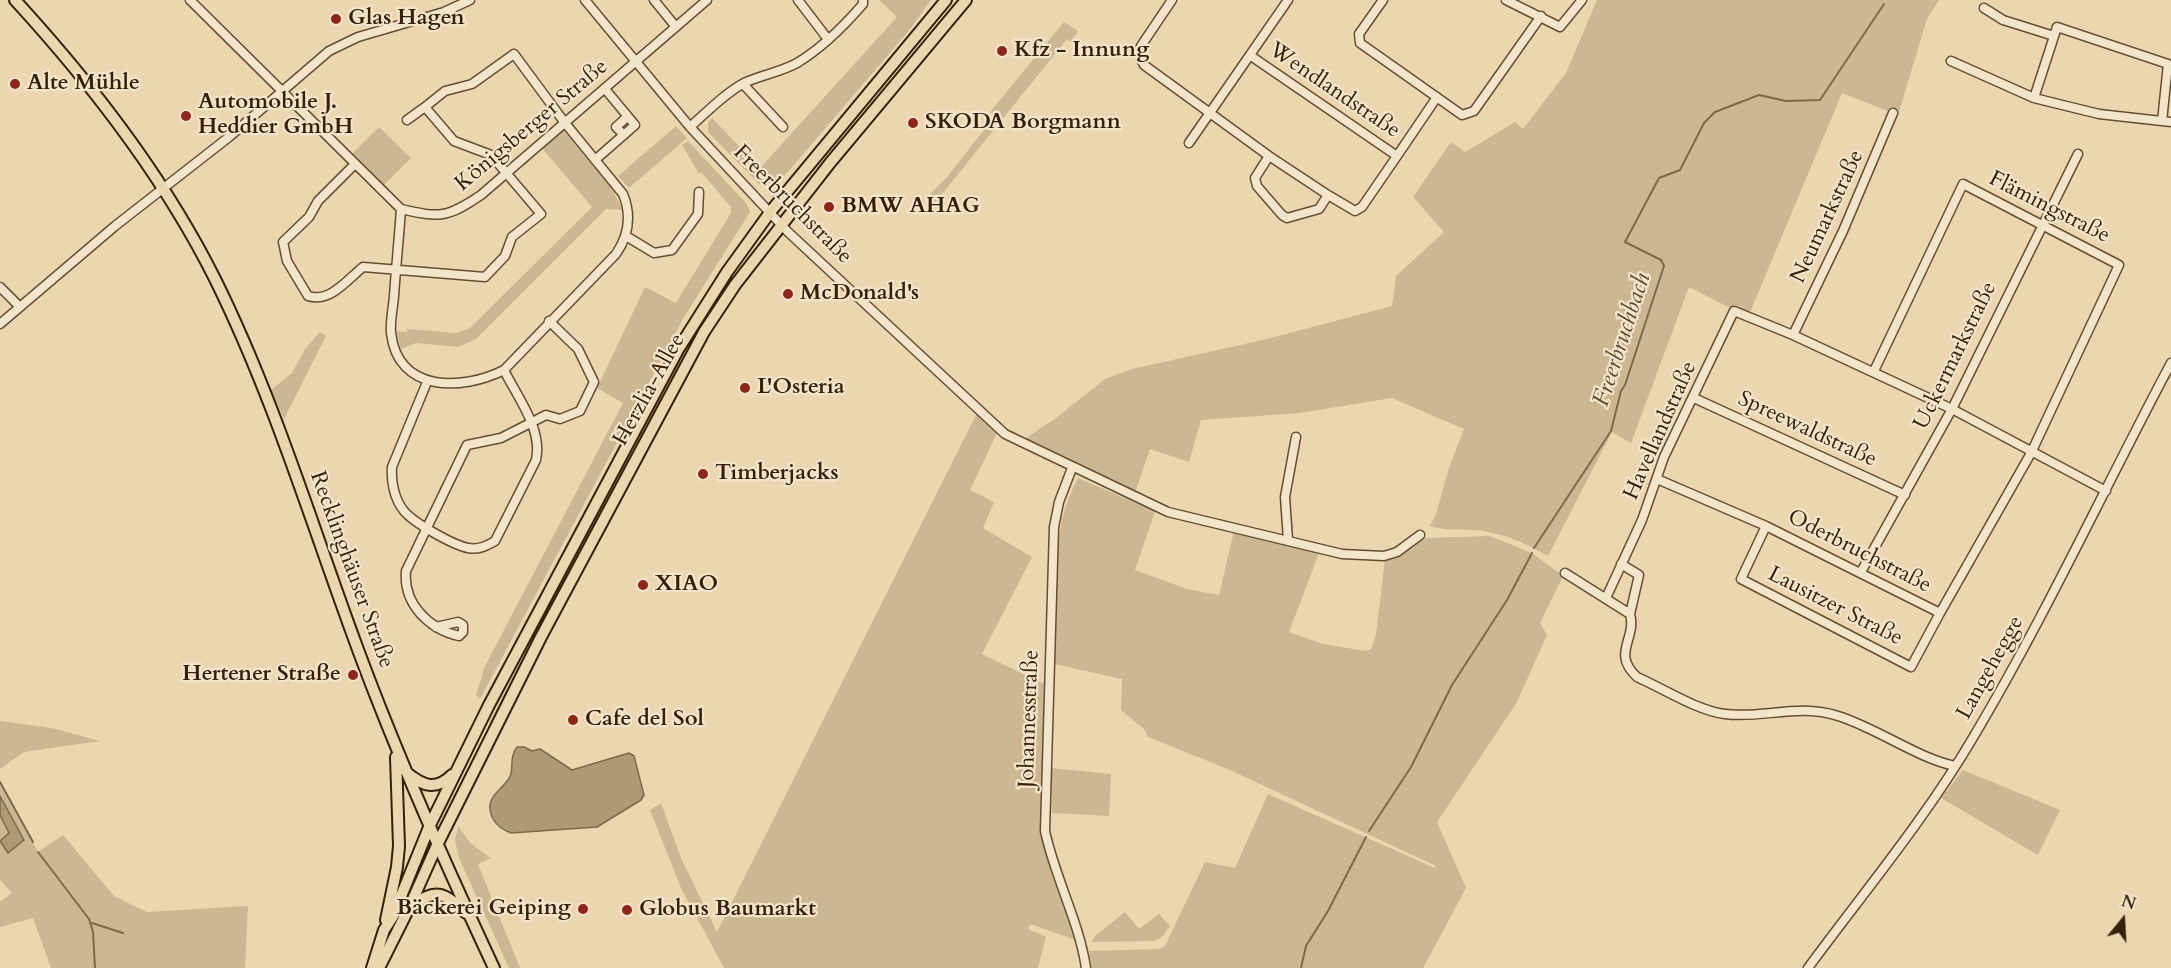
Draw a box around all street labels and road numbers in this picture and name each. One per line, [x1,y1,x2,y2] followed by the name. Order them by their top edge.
[1263,37,1405,145] street label: Wendlandstraße
[450,54,614,198] street label: Königsberger Straße
[727,140,857,270] street label: Freerbruchstraße
[1786,146,1870,288] street label: Neumarkstraße
[1984,166,2114,250] street label: Flämingstraße
[1909,278,2003,434] street label: Uckermarkstraße
[608,329,692,451] street label: Herzlia-Allee
[1619,358,1703,504] street label: Havellandstraße
[1733,386,1881,474] street label: Spreewaldstraße
[303,468,399,672] street label: Recklinghäuser Straße
[1783,504,1935,600] street label: Oderbruchstraße
[1763,562,1907,652] street label: Lausitzer Straße
[1952,612,2030,724] street label: Langehegge
[1014,649,1046,789] street label: Johannesstraße

